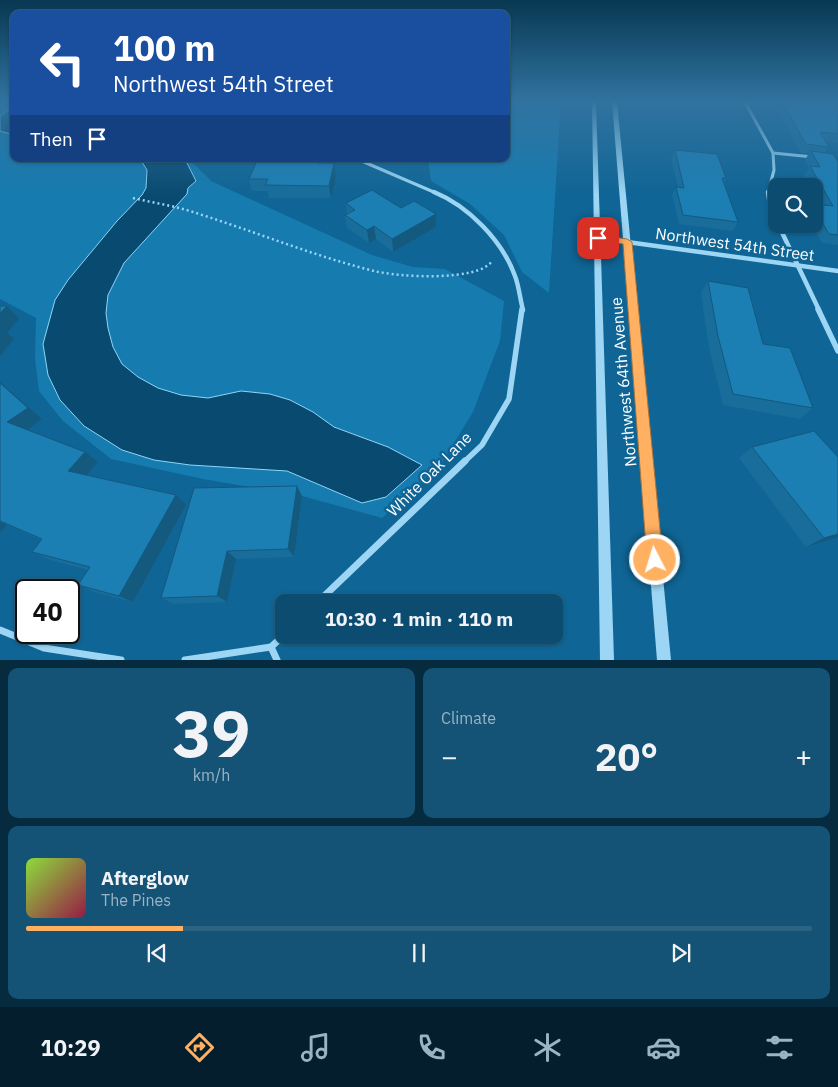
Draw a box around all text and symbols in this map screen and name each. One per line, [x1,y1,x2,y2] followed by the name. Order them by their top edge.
[113,25,216,71] text: 100 m
[30,30,95,95] icon: left
[113,69,334,98] text: Northwest 54th Street
[83,125,111,153] icon: arrive
[30,127,73,151] text: Then
[768,178,823,233] map controls
[768,178,823,233] button: search
[577,217,619,259] pin
[654,223,816,265] street label: Northwest 54th Street
[584,224,612,252] icon: arrive
[606,296,640,468] street label: Northwest 64th Avenue
[382,427,476,521] street label: White Oak Lane
[628,533,680,585] position arrow
[15,579,80,644] speed limit sign: 40
[325,607,513,631] text: 10:30 · 1 min · 110 m
[172,690,251,775] text: 39
[441,708,496,728] text: Climate
[595,732,658,781] text: 20°
[441,738,458,775] text: −
[795,738,812,775] text: +
[193,765,230,785] text: km/h
[101,866,189,890] text: Afterglow
[101,890,171,910] text: The Pines
[143,939,171,967] icon: previous
[405,939,433,967] icon: pause
[667,939,695,967] icon: next
[182,1030,217,1065] icon: directions
[298,1030,333,1065] icon: music
[414,1030,449,1065] icon: phone
[530,1030,565,1065] icon: climate
[646,1030,681,1065] icon: car
[762,1030,797,1065] icon: filters
[41,1033,101,1062] text: 10:29

